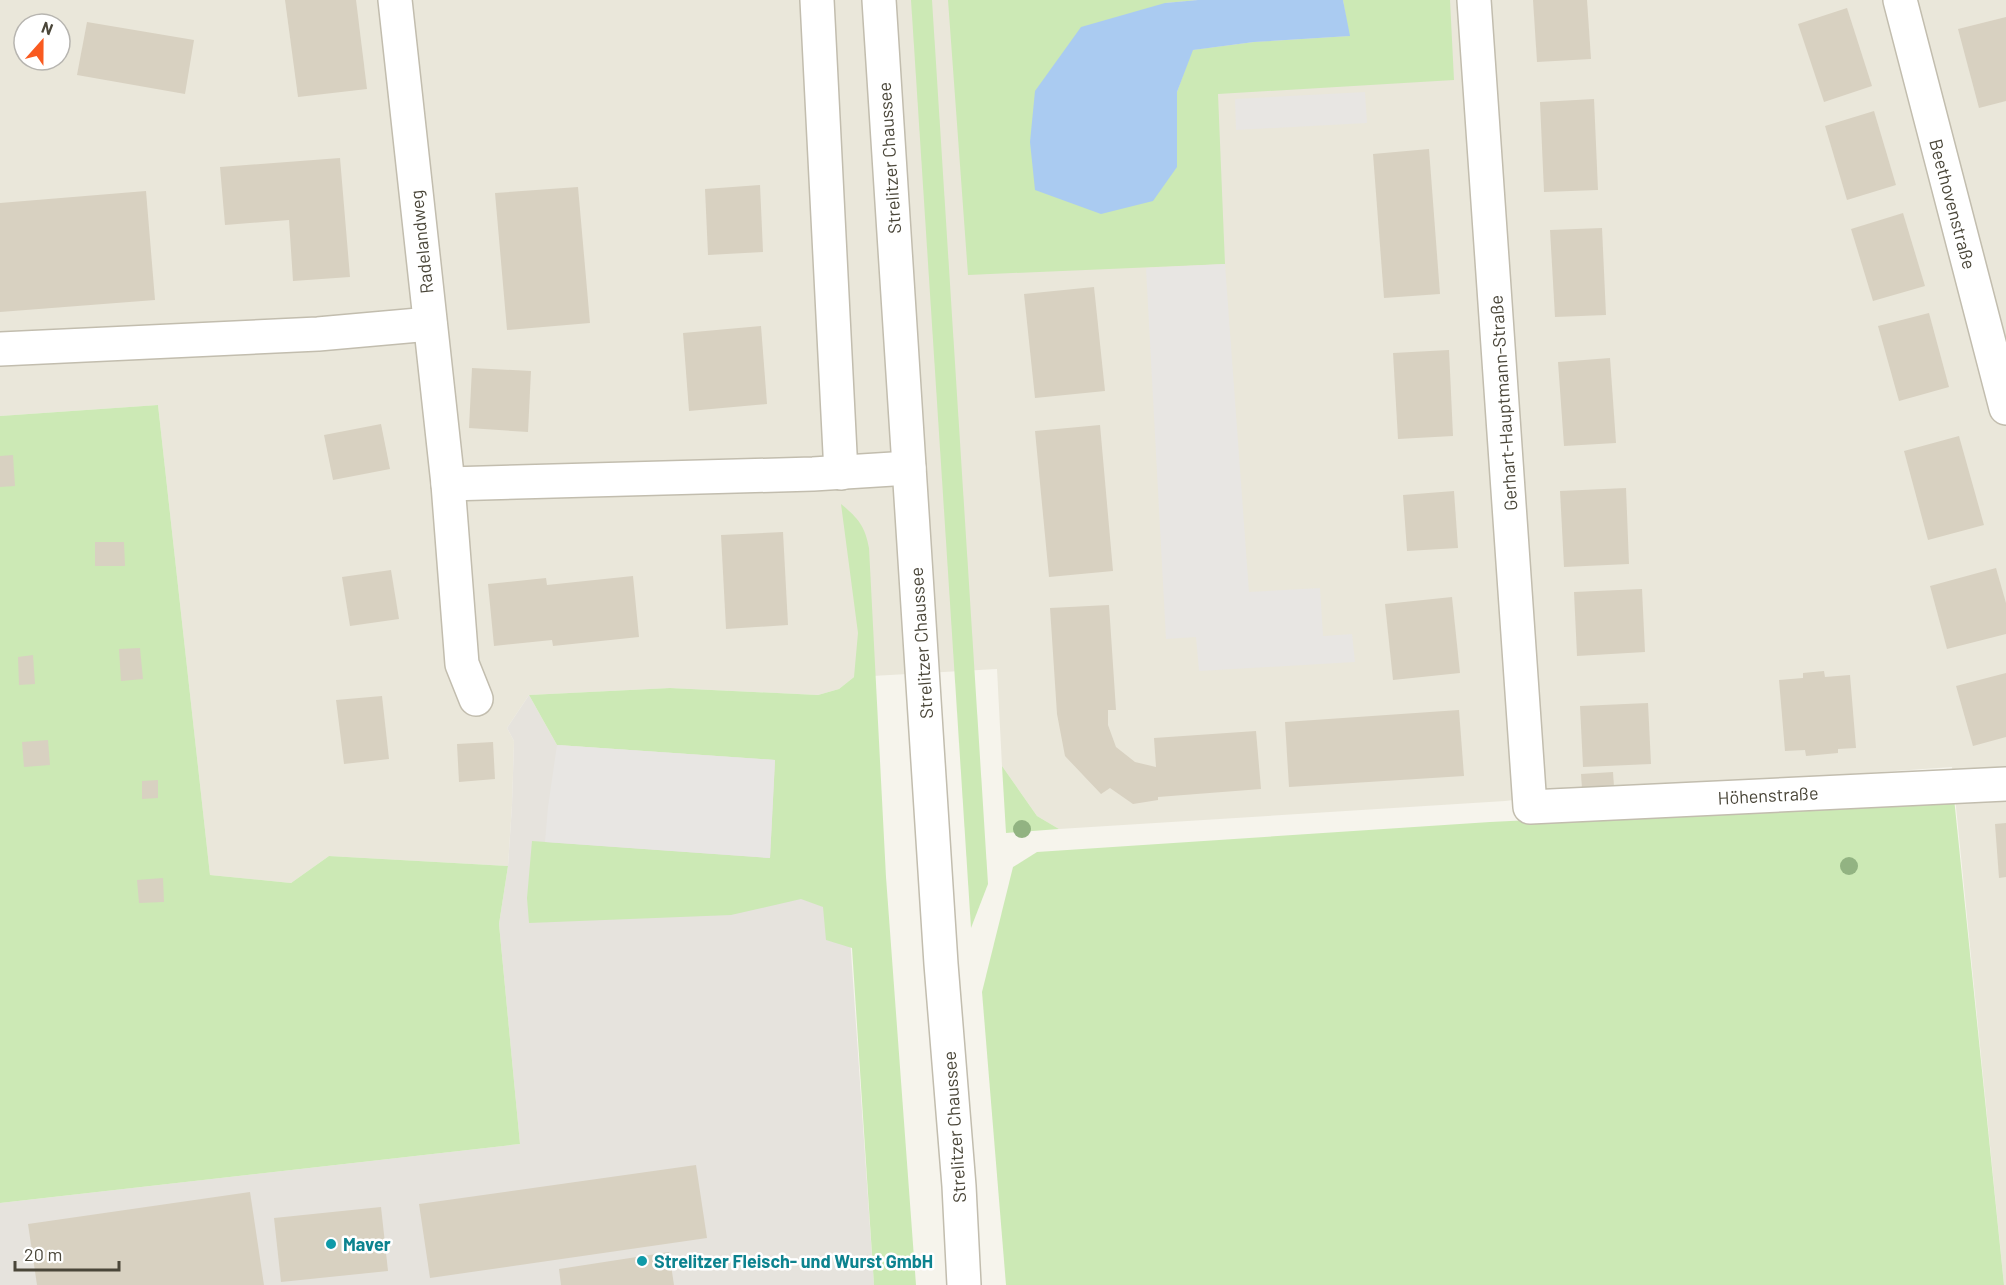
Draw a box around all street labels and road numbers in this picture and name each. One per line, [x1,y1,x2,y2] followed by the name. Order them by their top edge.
[873,81,905,235] street label: Strelitzer Chaussee
[1925,136,1981,272] street label: Beethovenstraße
[405,189,437,295] street label: Radelandweg
[1484,294,1522,512] street label: Gerhart-Hauptmann-Straße
[905,566,937,720] street label: Strelitzer Chaussee
[1717,781,1819,809] street label: Höhenstraße
[938,1050,970,1204] street label: Strelitzer Chaussee

